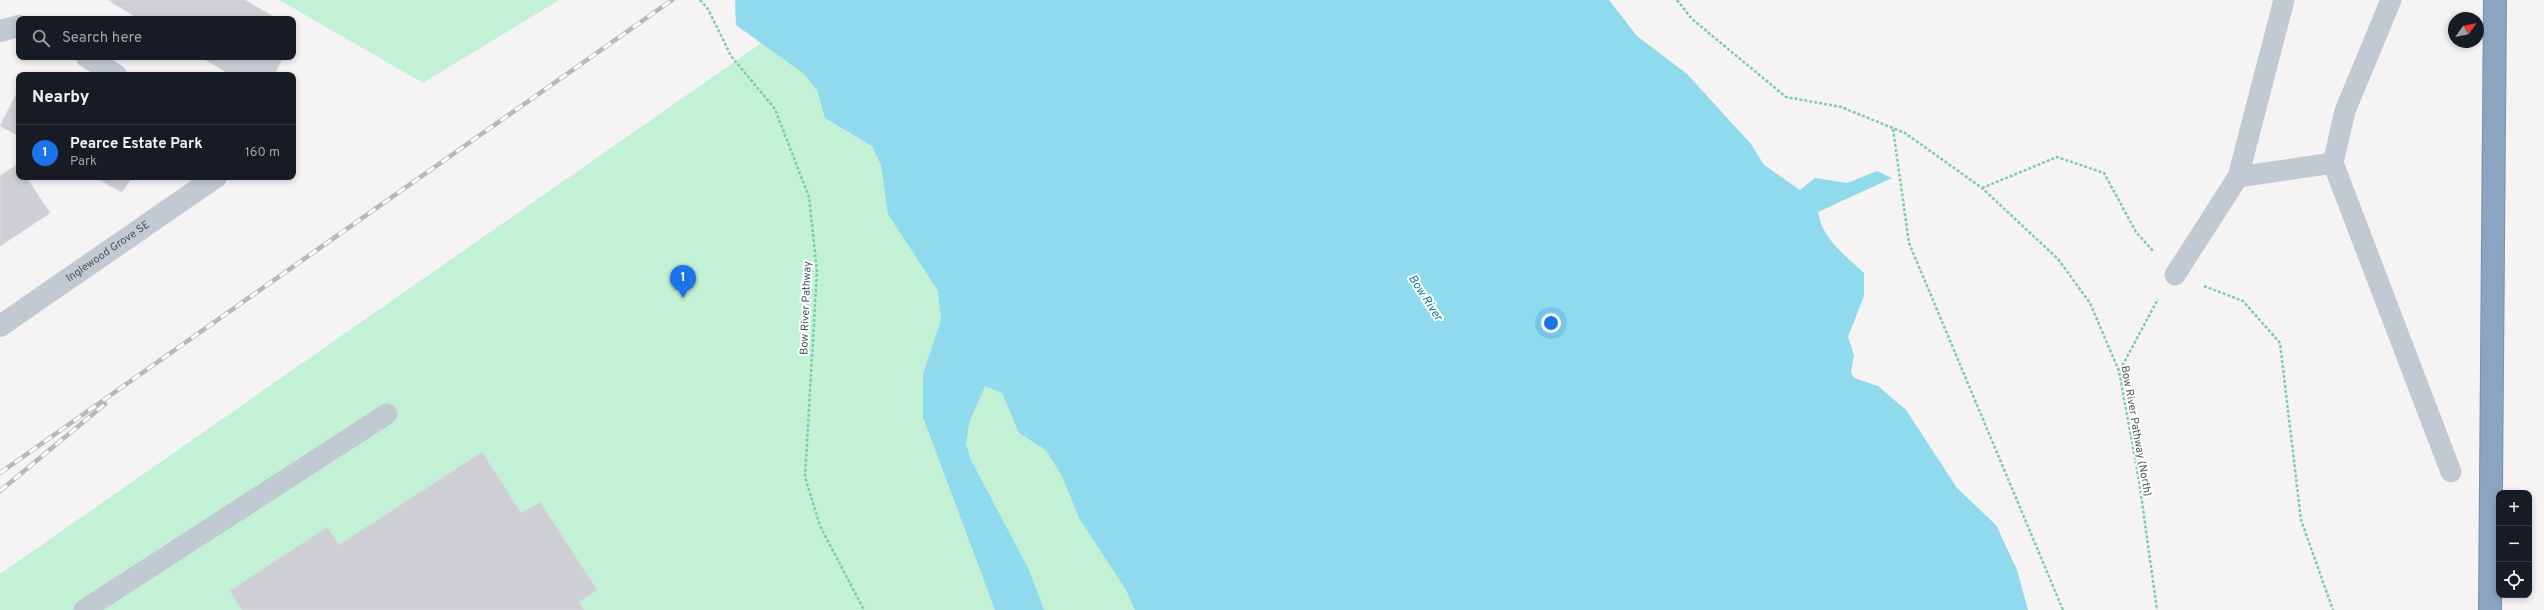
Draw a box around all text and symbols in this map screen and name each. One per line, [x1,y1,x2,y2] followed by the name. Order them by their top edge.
[2448,12,2484,48] north arrow
[16,16,296,60] search box
[30,27,52,49] icon: search
[62,29,142,48] text: Search here
[32,87,89,109] text: Nearby
[70,135,203,154] text: Pearce Estate Park
[42,145,48,161] text: 1
[245,145,280,161] text: 160 m
[70,154,97,170] text: Park
[63,218,152,285] street label: Inglewood Grove SE
[797,261,815,355] street label: Bow River Pathway
[670,265,696,298] pin: 1
[1404,272,1447,325] water label: Bow River
[1541,313,1561,333] your location
[2118,365,2154,497] street label: Bow River Pathway (North)
[2496,490,2532,598] map controls
[2496,490,2532,526] button: +
[2496,526,2532,562] button: −
[2496,562,2532,598] button: locate

